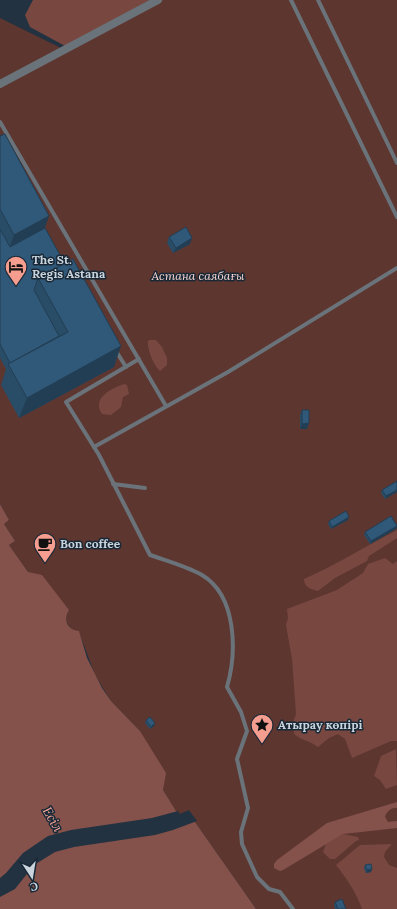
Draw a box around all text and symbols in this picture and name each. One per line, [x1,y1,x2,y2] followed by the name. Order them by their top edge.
[32,252,106,281] place label: The St. Regis Astana
[3,254,29,287] hotel icon: The St. Regis Astana
[151,268,245,283] park label: Астана саябағы
[32,531,58,564] cafe icon: Bon coffee
[60,536,121,551] place label: Bon coffee
[249,712,275,745] place icon: Атырау көпірі
[278,717,362,732] place label: Атырау көпірі
[39,804,67,835] water label: Есіл
[12,857,52,897] north arrow
[29,879,39,895] text: С

